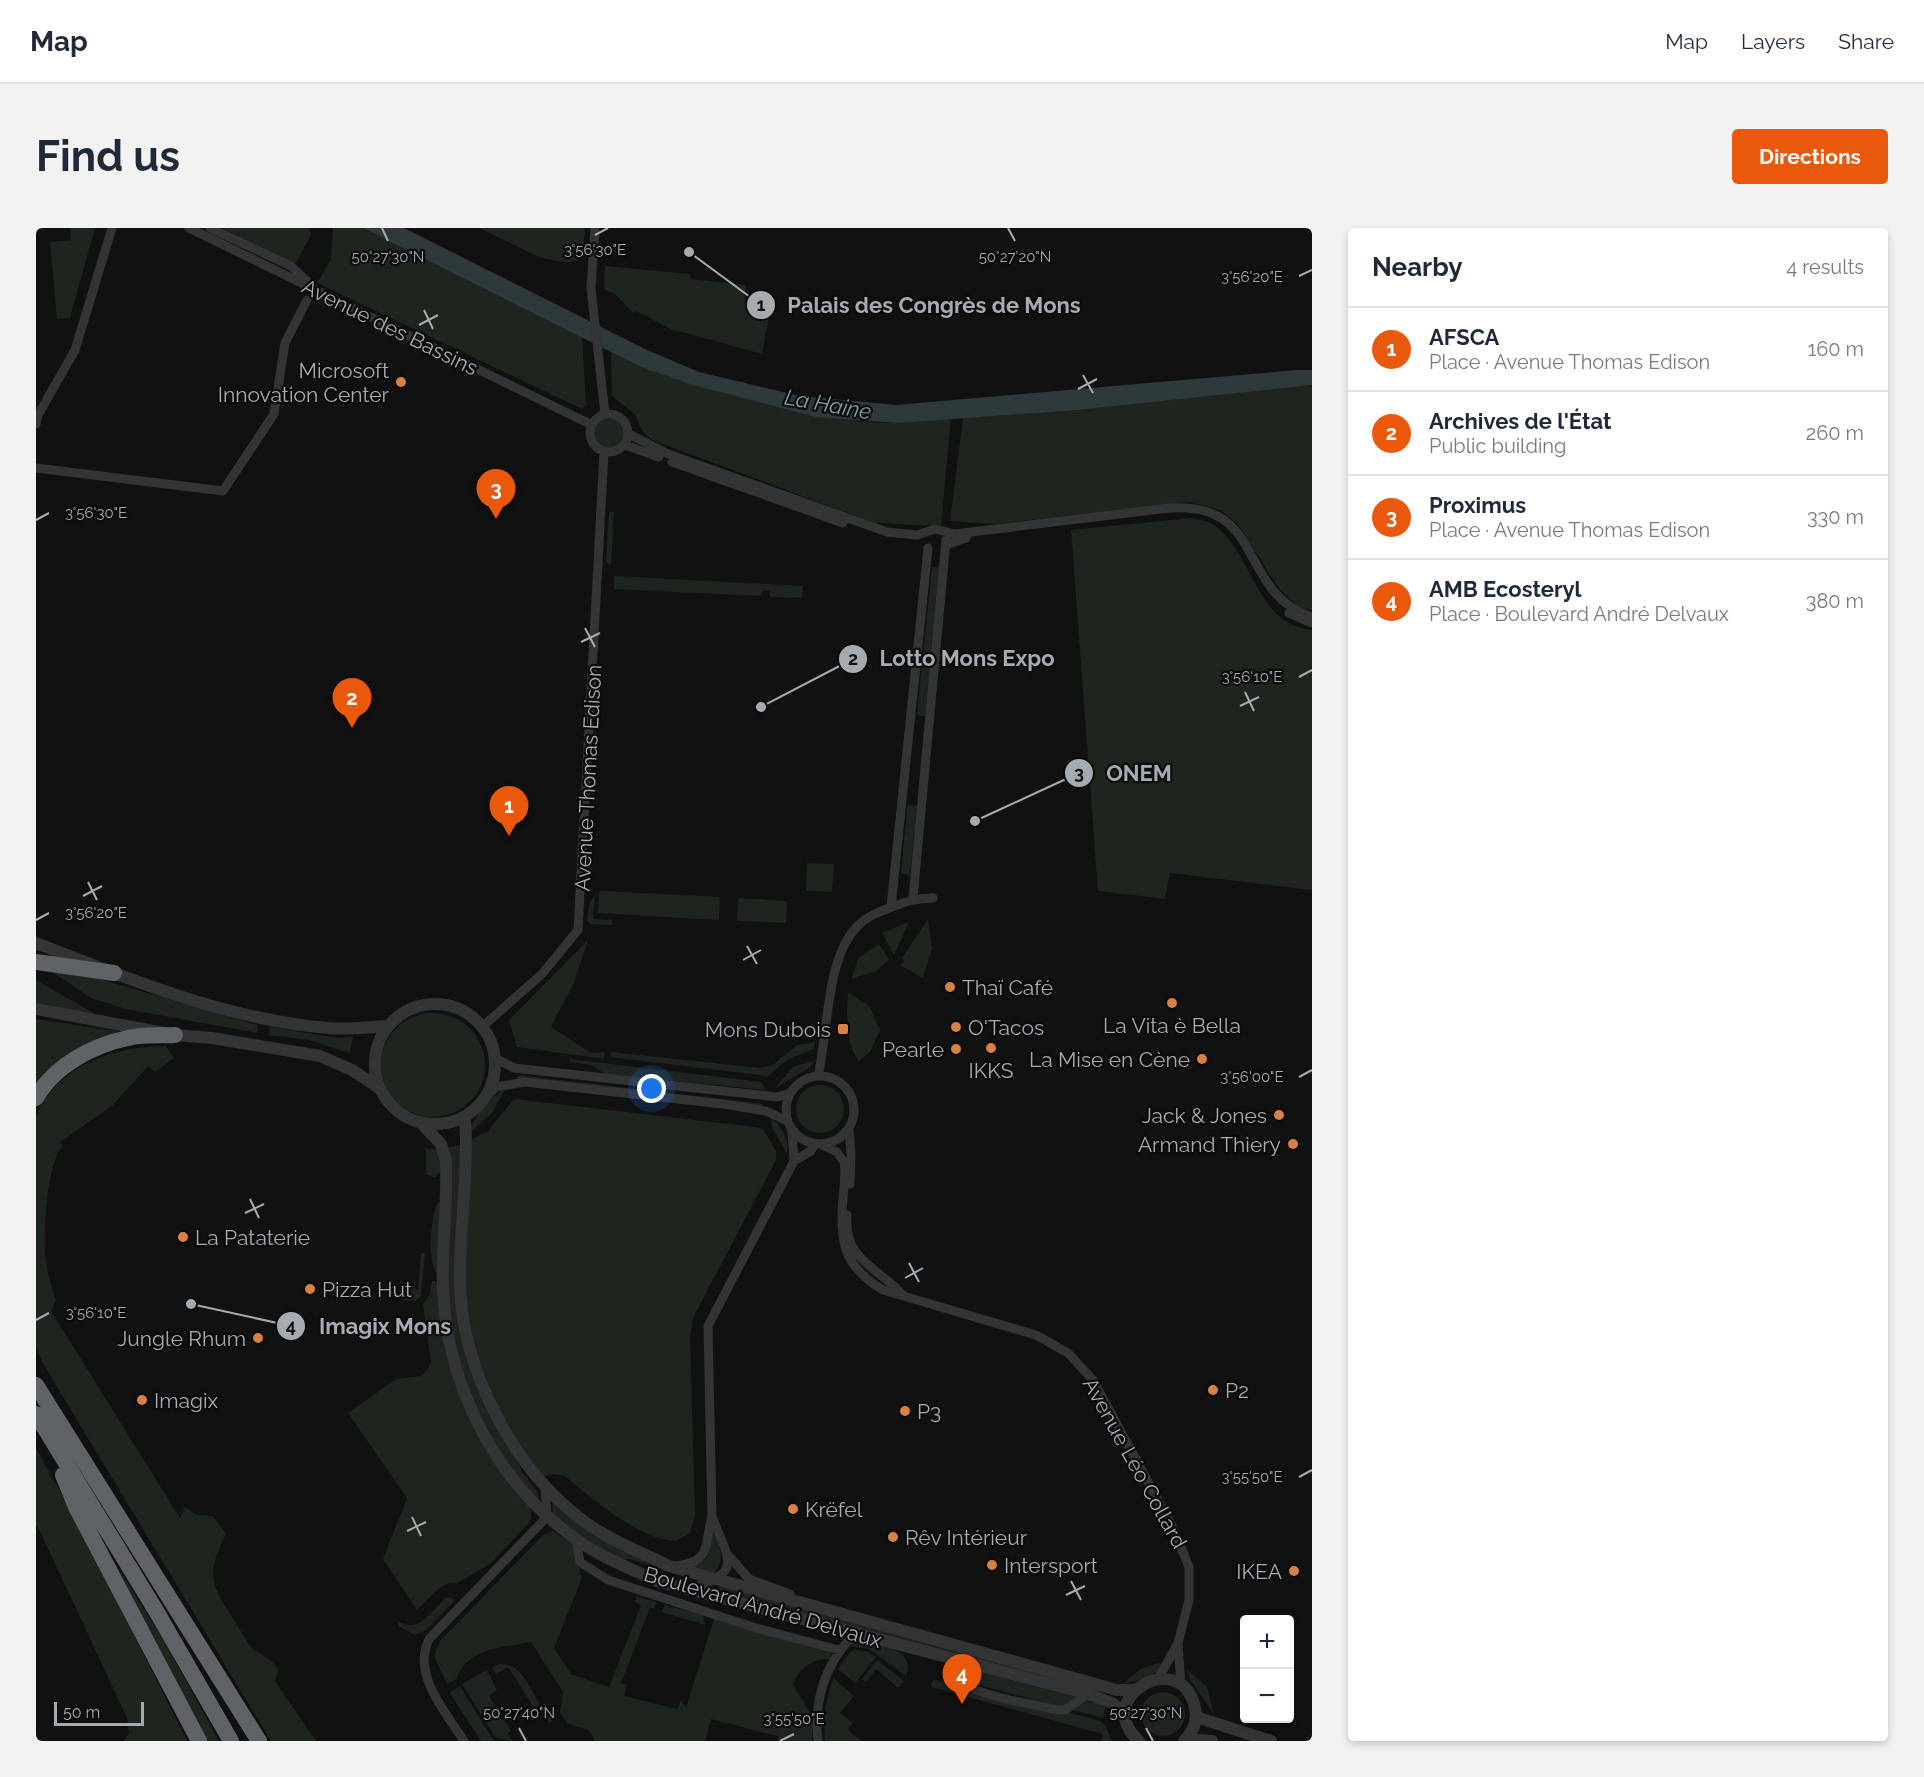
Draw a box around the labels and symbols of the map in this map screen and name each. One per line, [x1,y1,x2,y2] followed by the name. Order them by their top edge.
[564,241,626,259] text: 3°56'30"E
[352,248,424,266] text: 50°27'30"N
[979,248,1051,266] text: 50°27'20"N
[1221,268,1283,286] text: 3°56'20"E
[298,274,482,380] street label: Avenue des Bassins
[746,285,1093,325] callout: Palais des Congrès de Mons
[787,292,1081,318] text: Palais des Congrès de Mons
[757,294,766,315] text: 1
[218,358,390,407] place label: Microsoft Innovation Center
[394,375,408,389] marker: Microsoft Innovation Center
[783,384,874,424] water label: La Haine
[476,470,516,519] pin: 3
[65,504,127,522] text: 3°56'30"E
[838,639,1067,679] callout: Lotto Mons Expo
[879,645,1055,671] text: Lotto Mons Expo
[848,648,858,669] text: 2
[570,664,606,892] street label: Avenue Thomas Edison
[1222,668,1282,686] text: 3°56'10"E
[332,678,372,728] pin: 2
[1064,753,1184,793] callout: ONEM
[1106,760,1172,786] text: ONEM
[1074,762,1084,783] text: 3
[490,786,528,836] pin: 1
[65,904,127,922] text: 3°56'20"E
[962,975,1053,1000] place label: Thaï Café
[943,980,957,994] marker: Thaï Café
[1165,996,1179,1010] marker: La Vita è Bella
[1103,1013,1241,1038] place label: La Vita è Bella
[968,1015,1044,1040] place label: O'Tacos
[705,1017,831,1042] place label: Mons Dubois
[949,1020,963,1034] marker: O'Tacos
[836,1022,850,1036] marker: Mons Dubois
[882,1037,944,1062] place label: Pearle
[984,1041,998,1055] marker: IKKS
[949,1042,963,1056] marker: Pearle
[1029,1047,1190,1072] place label: La Mise en Cène
[1195,1052,1209,1066] marker: La Mise en Cène
[969,1058,1014,1083] place label: IKKS
[1220,1068,1284,1086] text: 3°56'00"E
[637,1074,666,1103] your location
[1142,1103,1267,1128] place label: Jack & Jones
[1272,1108,1286,1122] marker: Jack & Jones
[1138,1132,1281,1157] place label: Armand Thiery
[1286,1137,1300,1151] marker: Armand Thiery
[195,1225,310,1250] place label: La Pataterie
[176,1230,190,1244] marker: La Pataterie
[322,1277,412,1302] place label: Pizza Hut
[303,1282,317,1296] marker: Pizza Hut
[66,1304,126,1322] text: 3°56'10"E
[276,1306,463,1346] callout: Imagix Mons
[319,1313,451,1339] text: Imagix Mons
[286,1315,296,1336] text: 4
[117,1326,246,1351] place label: Jungle Rhum
[251,1331,265,1345] marker: Jungle Rhum
[1078,1373,1192,1553] street label: Avenue Léo Collard
[1225,1378,1249,1403] place label: P2
[1206,1383,1220,1397] marker: P2
[154,1388,219,1413] place label: Imagix
[135,1393,149,1407] marker: Imagix
[917,1399,941,1424] place label: P3
[898,1404,912,1418] marker: P3
[1221,1468,1283,1486] text: 3°55'50"E
[805,1497,863,1522] place label: Krëfel
[786,1502,800,1516] marker: Krëfel
[905,1525,1028,1550] place label: Rêv Intérieur
[886,1530,900,1544] marker: Rêv Intérieur
[1004,1553,1098,1578] place label: Intersport
[985,1558,999,1572] marker: Intersport
[1236,1559,1282,1584] place label: IKEA
[641,1561,885,1653] street label: Boulevard André Delvaux
[1287,1564,1301,1578] marker: IKEA
[942,1654,982,1704] pin: 4
[54,1699,144,1726] scale bar
[483,1704,555,1722] text: 50°27'40"N
[1110,1704,1182,1722] text: 50°27'30"N
[763,1710,825,1728] text: 3°55'50"E

